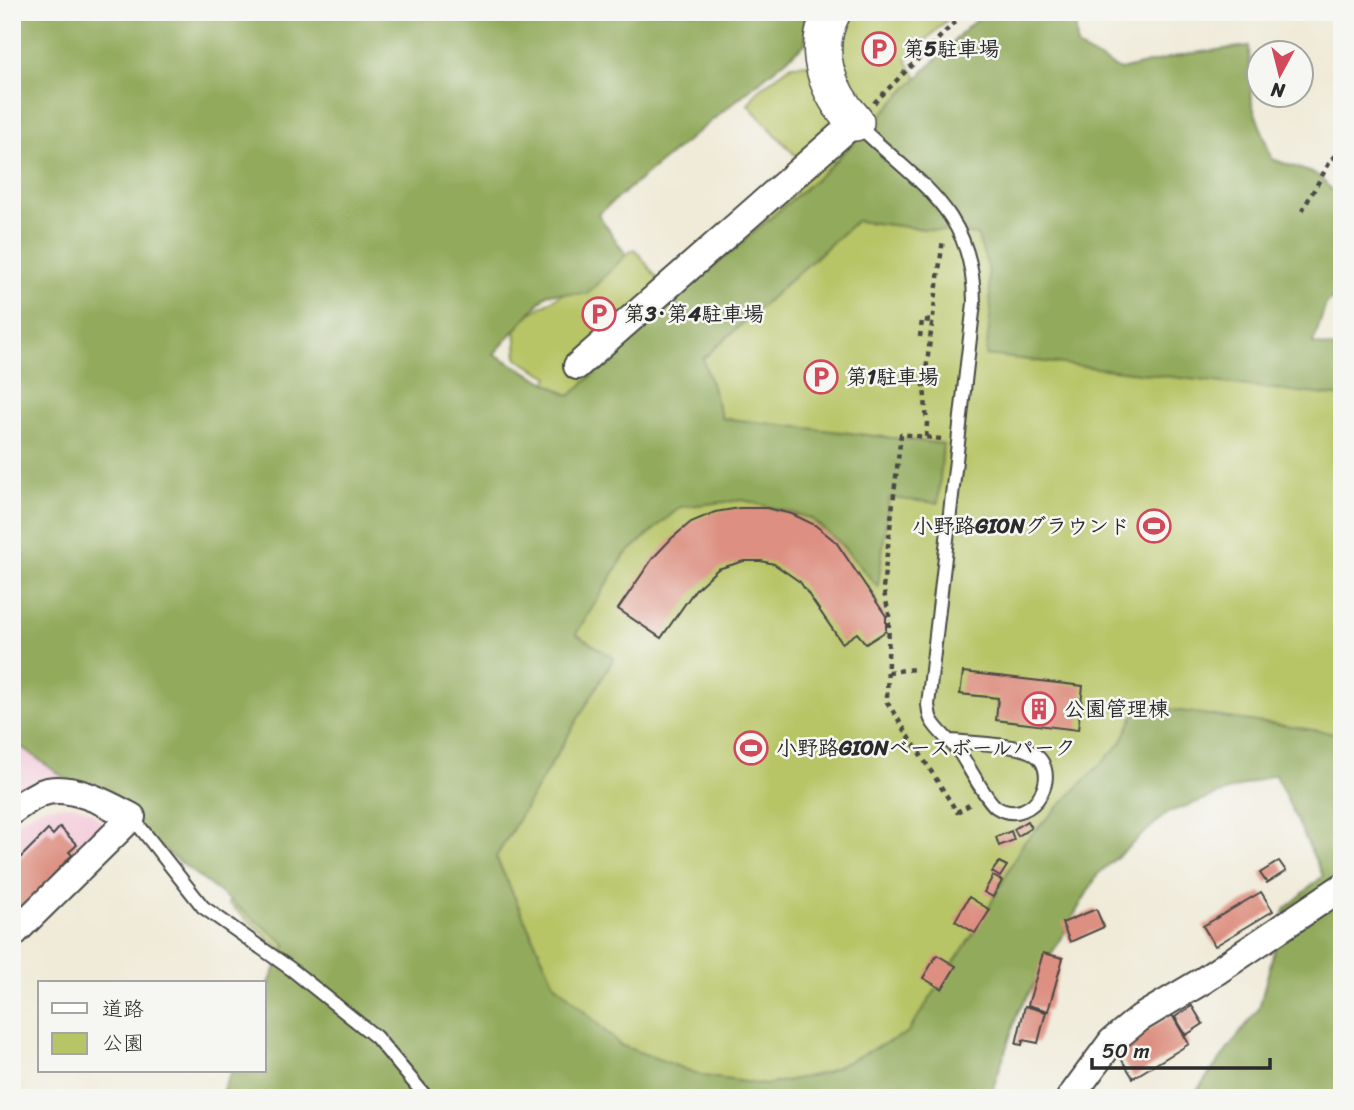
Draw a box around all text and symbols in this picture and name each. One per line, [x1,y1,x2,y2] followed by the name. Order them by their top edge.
[860,30,898,68] parking icon: 第5駐車場
[903,30,1000,68] place label: 第5駐車場
[1246,38,1316,108] north arrow
[1269,73,1288,108] text: N
[580,295,618,333] parking icon: 第3･第4駐車場
[624,295,764,333] place label: 第3･第4駐車場
[802,358,840,396] parking icon: 第1駐車場
[846,358,939,396] place label: 第1駐車場
[912,507,1130,545] place label: 小野路GIONグラウンド
[1135,507,1173,545] sports icon: 小野路GIONグラウンド
[1020,690,1058,728] building icon: 公園管理棟
[1064,690,1169,728] place label: 公園管理棟
[732,729,770,767] sports icon: 小野路GIONベースボールパーク
[776,729,1076,767] place label: 小野路GIONベースボールパーク
[38,981,266,1072] legend
[102,990,144,1028] text: 道路
[102,1024,144,1062] text: 公園
[1092,1026,1270,1070] scale bar
[1102,1032,1150,1070] text: 50 m

